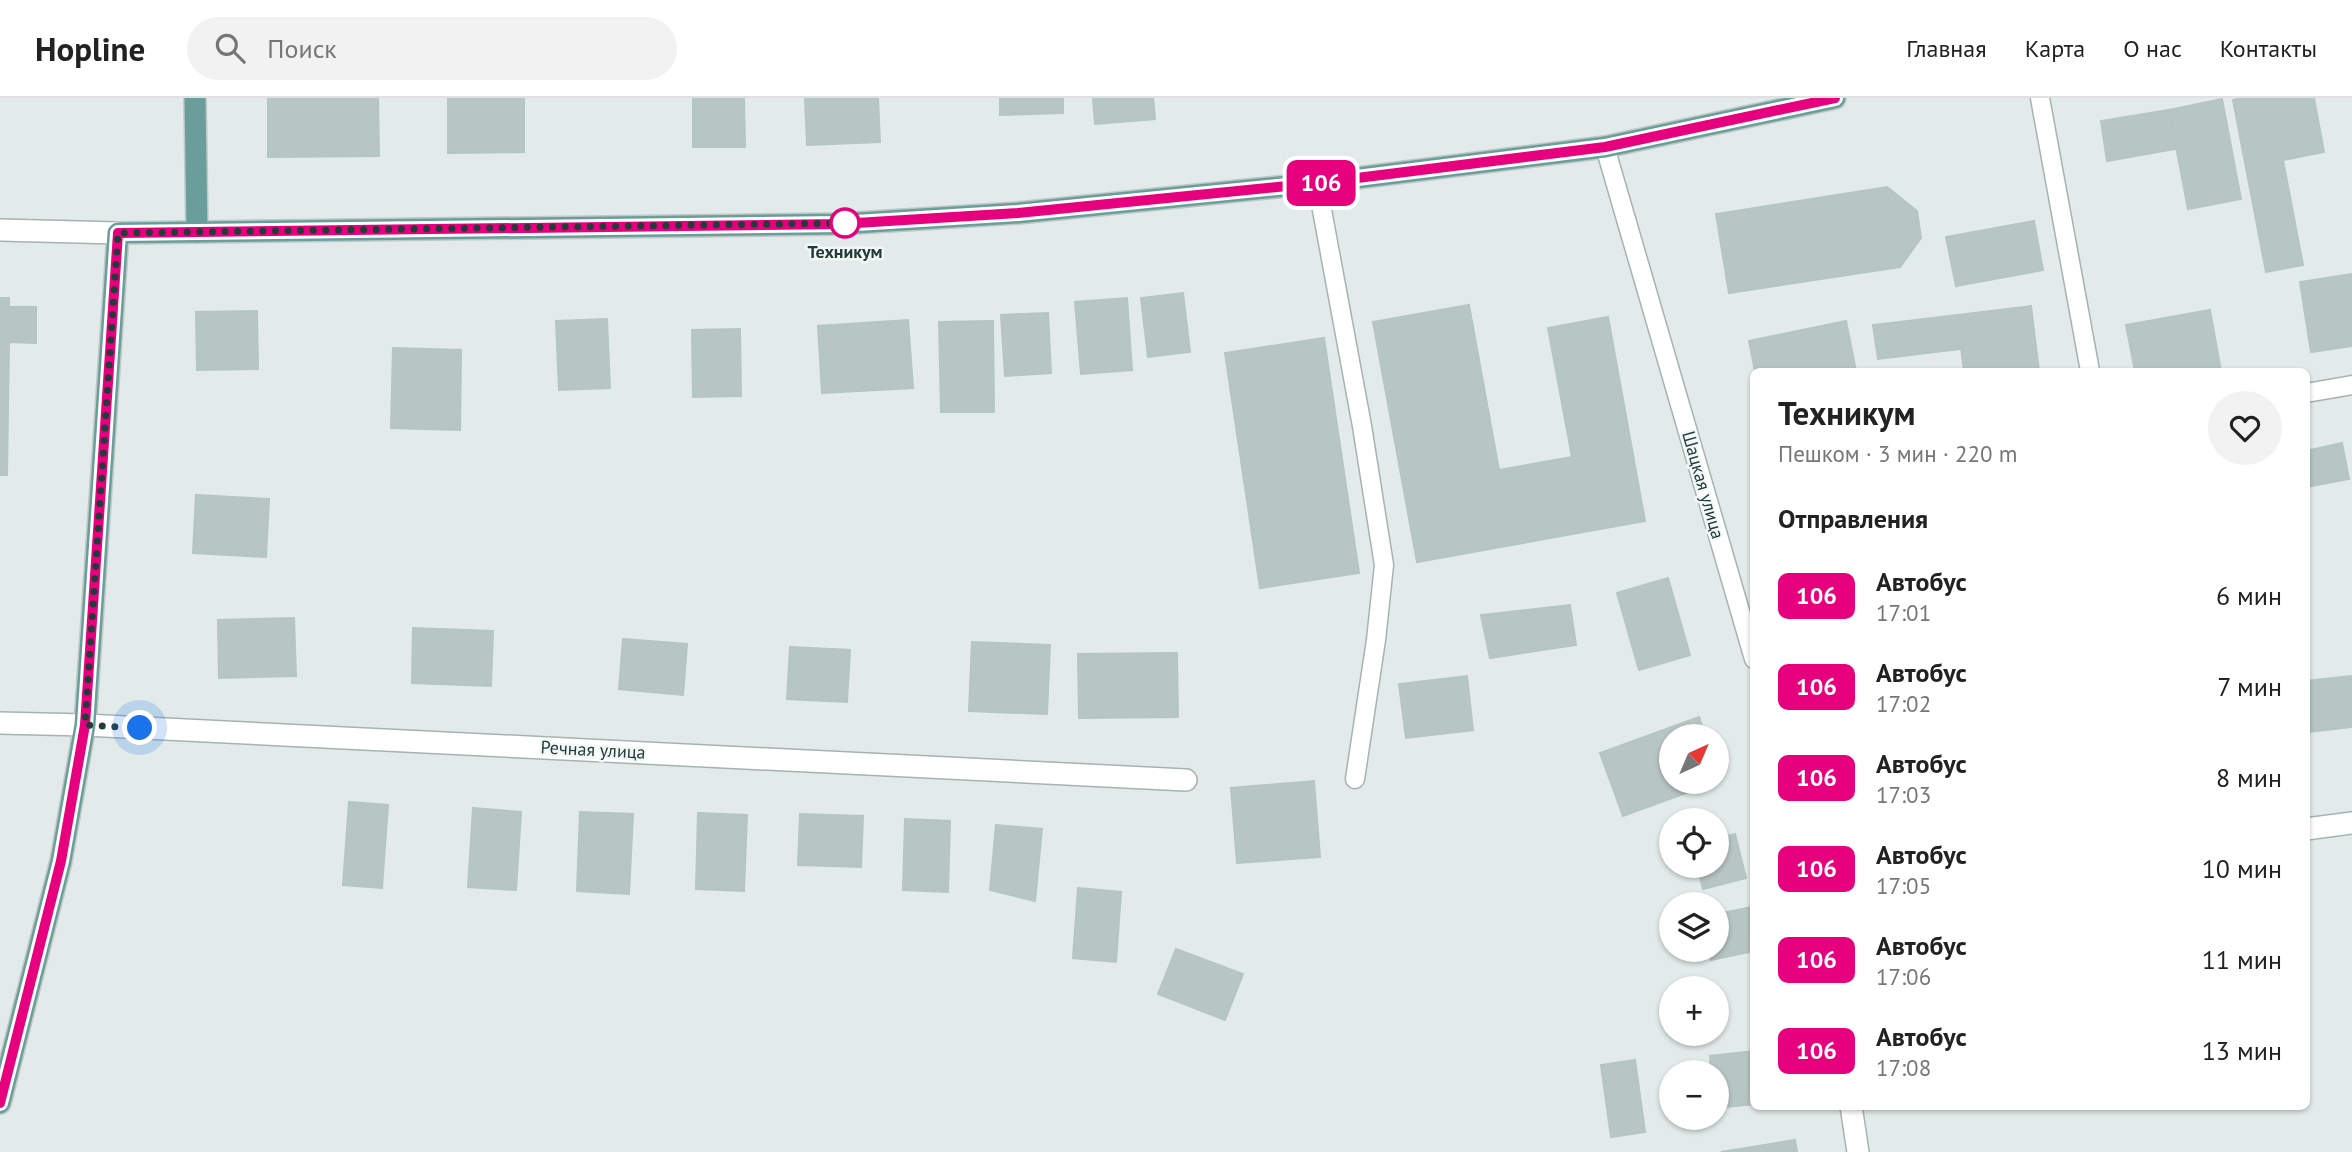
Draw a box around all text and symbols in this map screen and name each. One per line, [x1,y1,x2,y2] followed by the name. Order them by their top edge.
[187,17,677,80] search box
[35,27,145,70] text: Hopline
[211,29,249,67] icon: search
[267,32,337,65] text: Поиск
[1906,33,1987,64] text: Главная
[2025,33,2085,64] text: Карта
[2123,33,2182,64] text: О нас
[2220,33,2317,64] text: Контакты
[1281,160,1361,206] line badge: 106
[1301,167,1341,198] text: 106
[830,208,860,238] marker: Техникум
[808,240,882,263] place label: Техникум
[1778,391,1915,434] text: Техникум
[2208,391,2282,465] button: heart
[1677,428,1730,542] street label: Шацкая улица
[1778,439,2017,468] text: Пешком · 3 мин · 220 m
[1778,502,1928,535] text: Отправления
[1876,565,1967,598] text: Автобус
[2216,579,2282,612] text: 6 мин
[1796,580,1837,611] text: 106
[1876,598,1931,627] text: 17:01
[1876,656,1967,689] text: Автобус
[2217,670,2282,703] text: 7 мин
[1796,671,1837,702] text: 106
[1876,689,1931,718] text: 17:02
[122,710,157,745] your location
[1659,724,1729,794] north arrow
[1659,724,1729,1130] map controls
[540,735,646,764] street label: Речная улица
[1876,747,1967,780] text: Автобус
[2216,761,2282,794] text: 8 мин
[1796,762,1837,793] text: 106
[1876,780,1931,809] text: 17:03
[1659,808,1729,878] button: locate
[1876,838,1967,871] text: Автобус
[2202,852,2282,885] text: 10 мин
[1796,853,1837,884] text: 106
[1876,871,1931,900] text: 17:05
[1659,892,1729,962] button: layers
[1876,929,1967,962] text: Автобус
[2202,943,2282,976] text: 11 мин
[1796,944,1837,975] text: 106
[1876,962,1931,991] text: 17:06
[1659,976,1729,1046] button: +
[1876,1020,1967,1053] text: Автобус
[2202,1034,2282,1067] text: 13 мин
[1796,1035,1837,1066] text: 106
[1876,1053,1931,1082] text: 17:08
[1659,1060,1729,1130] button: −

